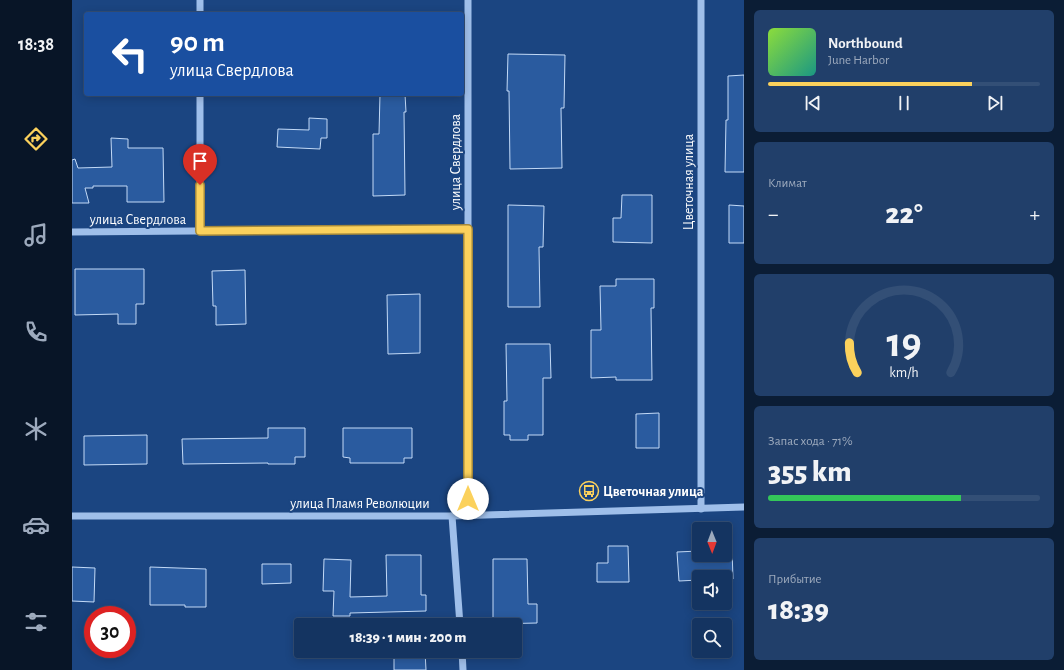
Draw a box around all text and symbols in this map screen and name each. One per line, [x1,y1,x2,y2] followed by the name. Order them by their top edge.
[104,28,156,80] icon: left
[170,29,225,57] text: 90 m
[18,36,54,54] text: 18:38
[828,36,903,51] text: Northbound
[828,54,889,67] text: June Harbor
[170,62,294,80] text: улица Свердлова
[802,92,824,114] icon: previous
[893,92,915,114] icon: pause
[984,92,1006,114] icon: next
[449,113,463,211] street label: улица Свердлова
[22,125,50,153] icon: directions
[682,133,696,230] street label: Цветочная улица
[183,144,217,185] pin
[189,150,211,172] icon: arrive
[768,177,807,190] text: Климат
[885,199,923,229] text: 22°
[768,203,779,225] text: −
[1029,203,1040,225] text: +
[89,213,187,227] street label: улица Свердлова
[22,221,50,249] icon: music
[22,318,50,346] icon: phone
[886,323,922,364] text: 19
[889,366,919,380] text: km/h
[22,415,50,443] icon: climate
[768,435,853,448] text: Запас хода · 71%
[768,457,852,487] text: 355 km
[447,478,489,520] position arrow
[578,480,600,502] bus stop icon: Цветочная улица
[603,485,704,499] place label: Цветочная улица
[289,497,430,511] street label: улица Пламя Революции
[22,511,50,539] icon: car
[692,522,732,562] north arrow
[692,522,732,658] map controls
[692,570,732,610] button: sound
[768,573,822,586] text: Прибытие
[768,595,829,625] text: 18:39
[84,606,136,658] speed limit sign: 30
[22,608,50,636] icon: filters
[692,618,732,658] button: search
[350,630,466,645] text: 18:39 · 1 мин · 200 m

